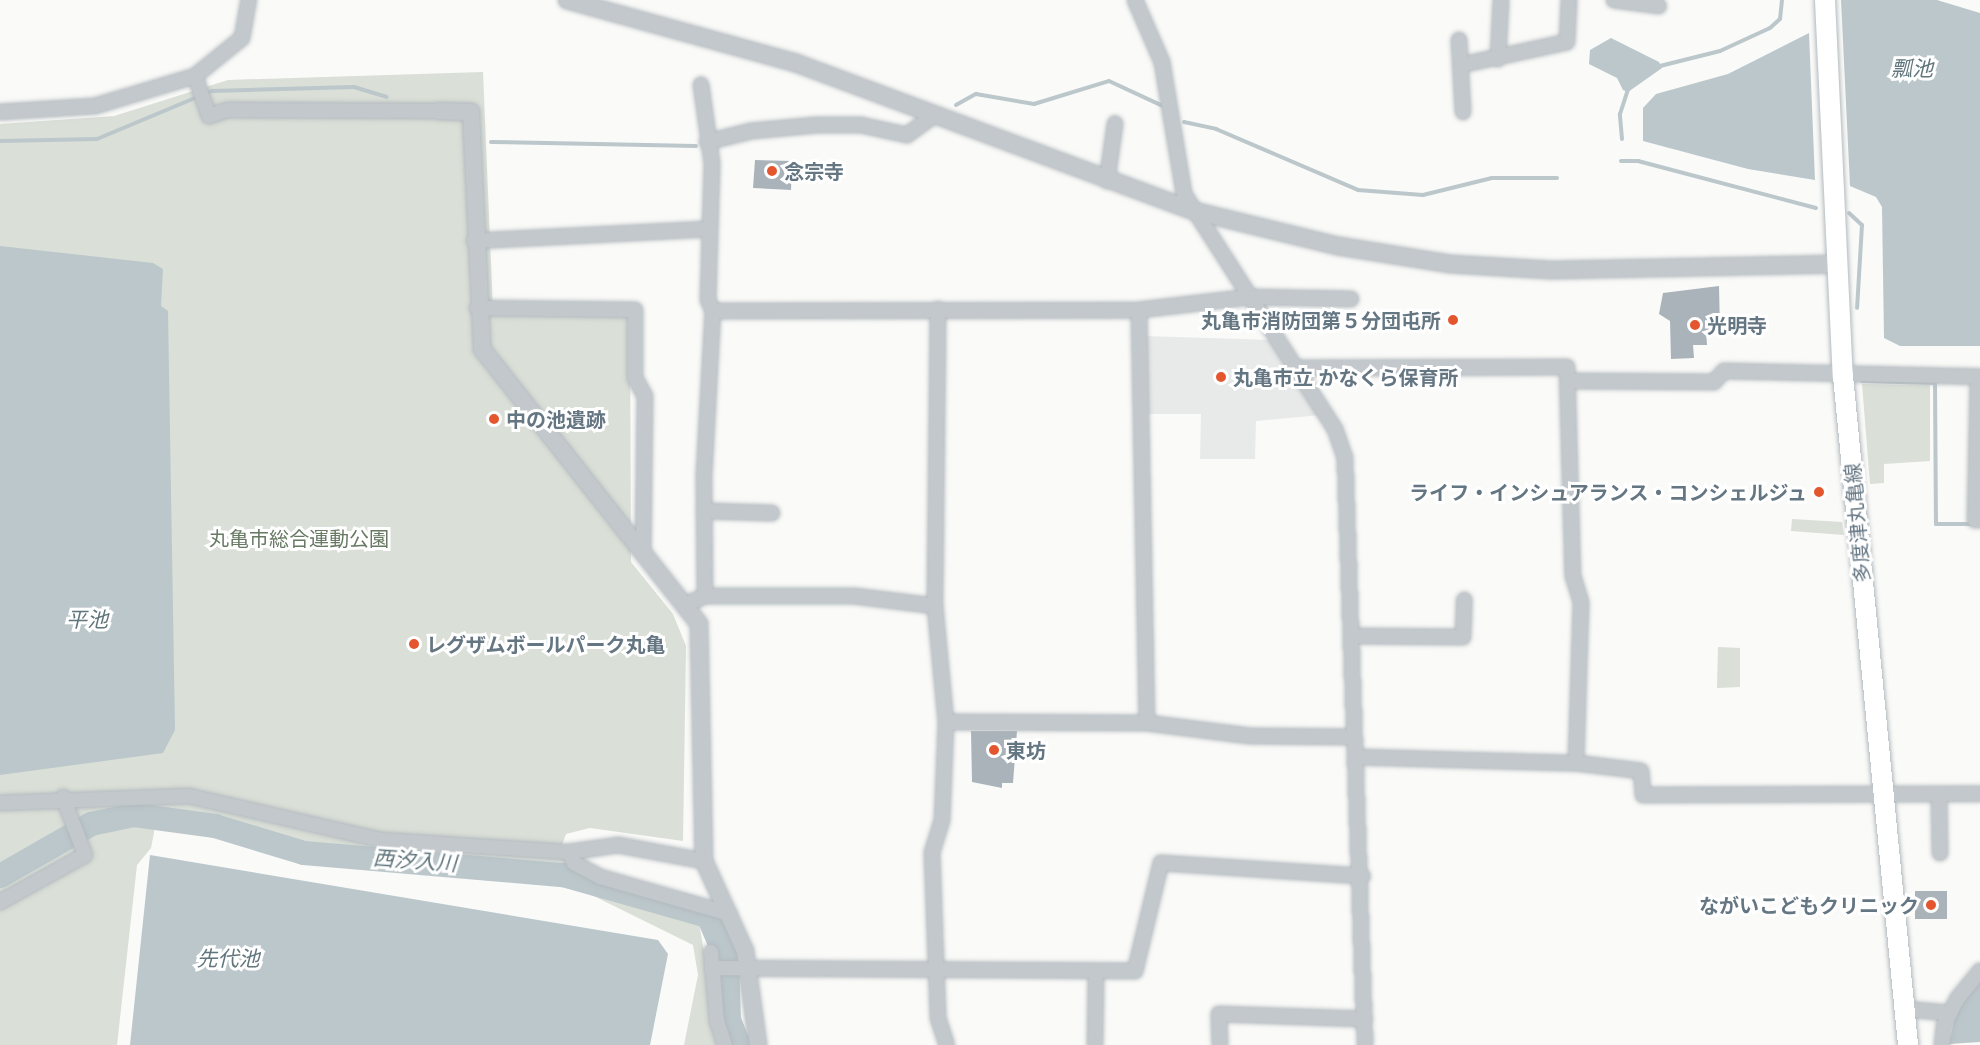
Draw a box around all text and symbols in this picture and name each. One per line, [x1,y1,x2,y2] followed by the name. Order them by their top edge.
[1891,55,1933,81] water label: 瓢池
[784,159,844,183] place label: 念宗寺
[765,164,779,178] marker: 念宗寺
[1201,308,1441,332] place label: 丸亀市消防団第５分団屯所
[1446,313,1460,327] marker: 丸亀市消防団第５分団屯所
[1707,313,1767,337] place label: 光明寺
[1688,318,1702,332] marker: 光明寺
[1233,365,1459,389] place label: 丸亀市立 かなくら保育所
[1214,370,1228,384] marker: 丸亀市立 かなくら保育所
[506,407,606,431] place label: 中の池遺跡
[487,412,501,426] marker: 中の池遺跡
[1840,462,1874,584] street label: 多度津丸亀線
[1407,480,1807,504] place label: ライフ・インシュアランス・コンシェルジュ
[1812,485,1826,499] marker: ライフ・インシュアランス・コンシェルジュ
[209,526,389,550] park label: 丸亀市総合運動公園
[66,606,108,632] water label: 平池
[426,632,666,656] place label: レグザムボールパーク丸亀
[407,637,421,651] marker: レグザムボールパーク丸亀
[1006,738,1046,762] place label: 東坊
[987,743,1001,757] marker: 東坊
[372,845,458,875] water label: 西汐入川
[1699,893,1919,917] place label: ながいこどもクリニック
[1924,898,1938,912] marker: ながいこどもクリニック
[197,945,259,971] water label: 先代池

